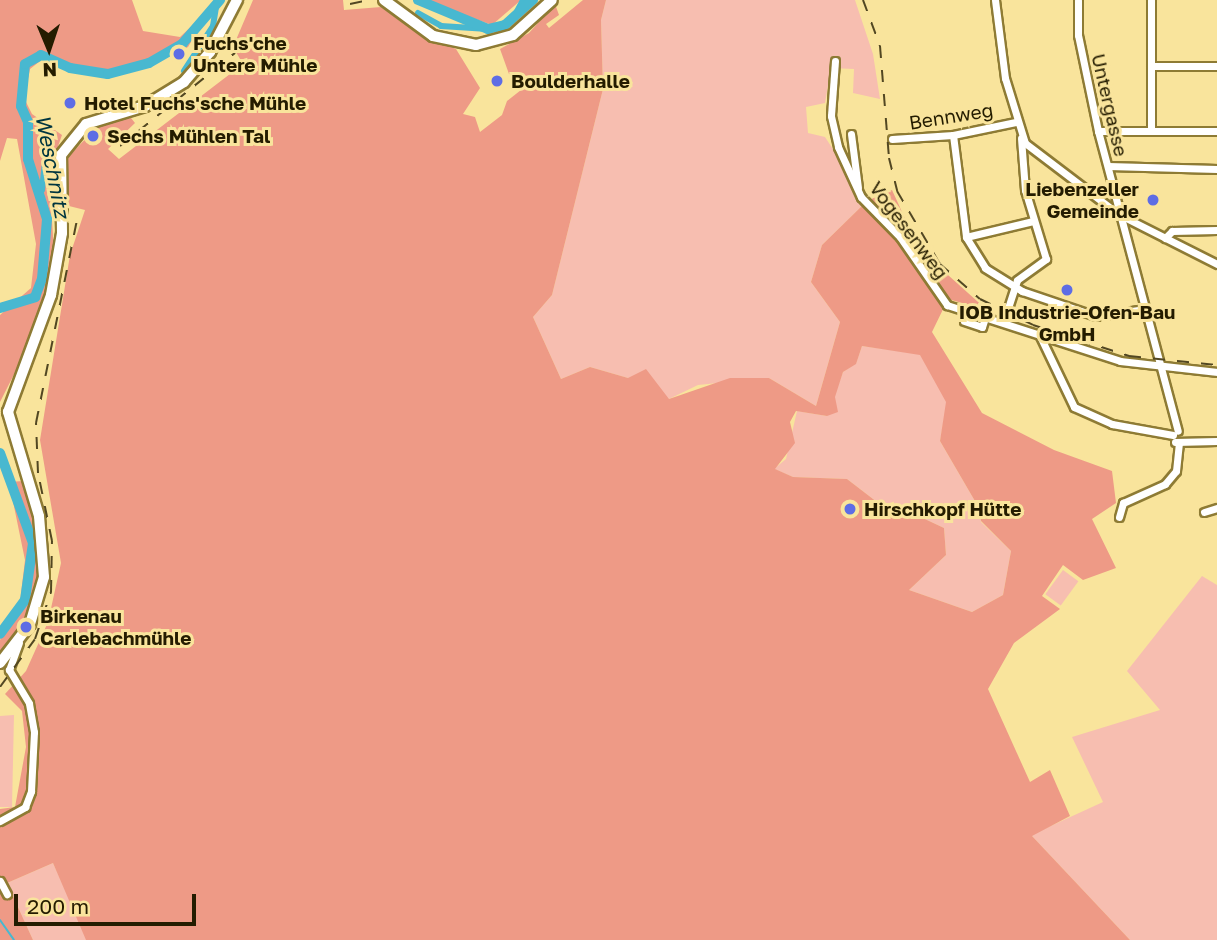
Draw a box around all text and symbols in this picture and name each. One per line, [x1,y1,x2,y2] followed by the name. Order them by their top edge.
[14,14,84,84] north arrow
[193,32,317,76] place label: Fuchs'che Untere Mühle
[171,46,187,62] marker: Fuchs'che Untere Mühle
[1087,51,1133,159] street label: Untergasse
[42,59,57,82] text: N
[511,70,630,92] place label: Boulderhalle
[489,73,505,89] marker: Boulderhalle
[84,92,306,114] place label: Hotel Fuchs'sche Mühle
[62,95,78,111] marker: Hotel Fuchs'sche Mühle
[907,98,995,134] street label: Bennweg
[31,112,75,220] water label: Weschnitz
[107,125,270,147] place label: Sechs Mühlen Tal
[85,128,101,144] marker: Sechs Mühlen Tal
[865,177,953,283] street label: Vogesenweg
[1025,178,1139,222] place label: Liebenzeller Gemeinde
[1145,192,1161,208] marker: Liebenzeller Gemeinde
[1059,282,1075,298] marker: IOB Industrie-Ofen-Bau GmbH
[959,301,1175,345] place label: IOB Industrie-Ofen-Bau GmbH
[864,498,1021,520] place label: Hirschkopf Hütte
[842,501,858,517] marker: Hirschkopf Hütte
[40,605,191,649] place label: Birkenau Carlebachmühle
[18,619,34,635] marker: Birkenau Carlebachmühle
[18,880,200,924] scale bar
[27,893,89,919] text: 200 m

